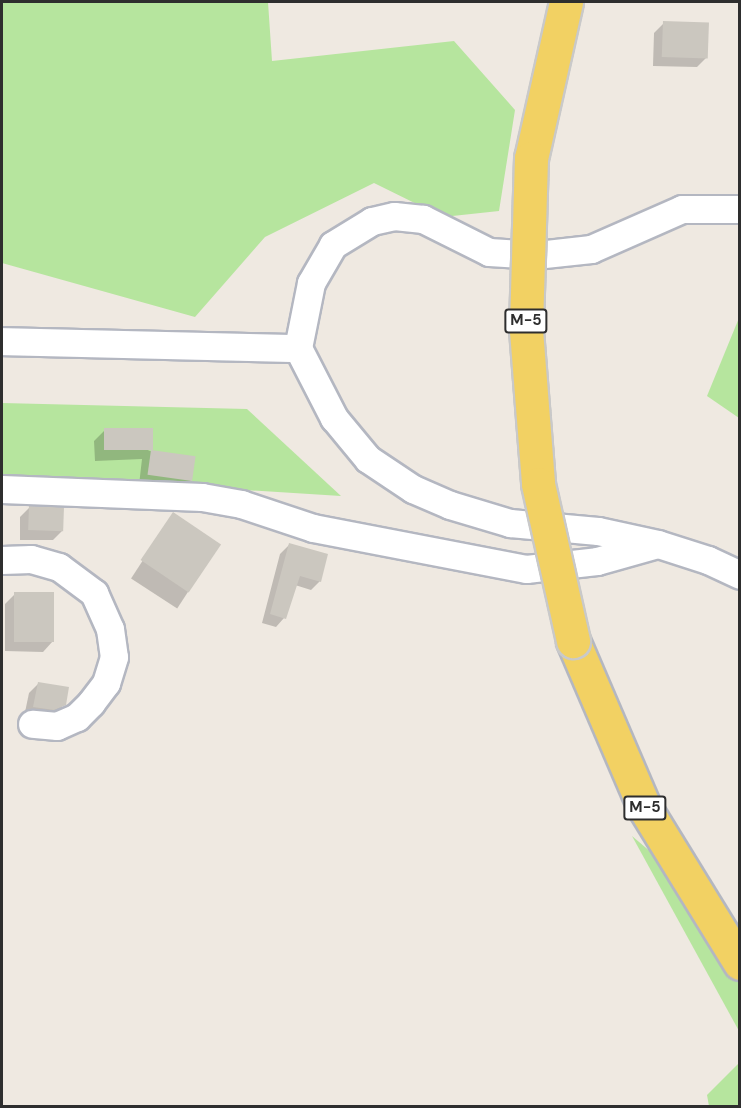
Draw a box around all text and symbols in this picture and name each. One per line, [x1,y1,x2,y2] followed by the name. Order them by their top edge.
[504,309,548,333] road number: M-5
[622,796,668,820] road number: M-5

